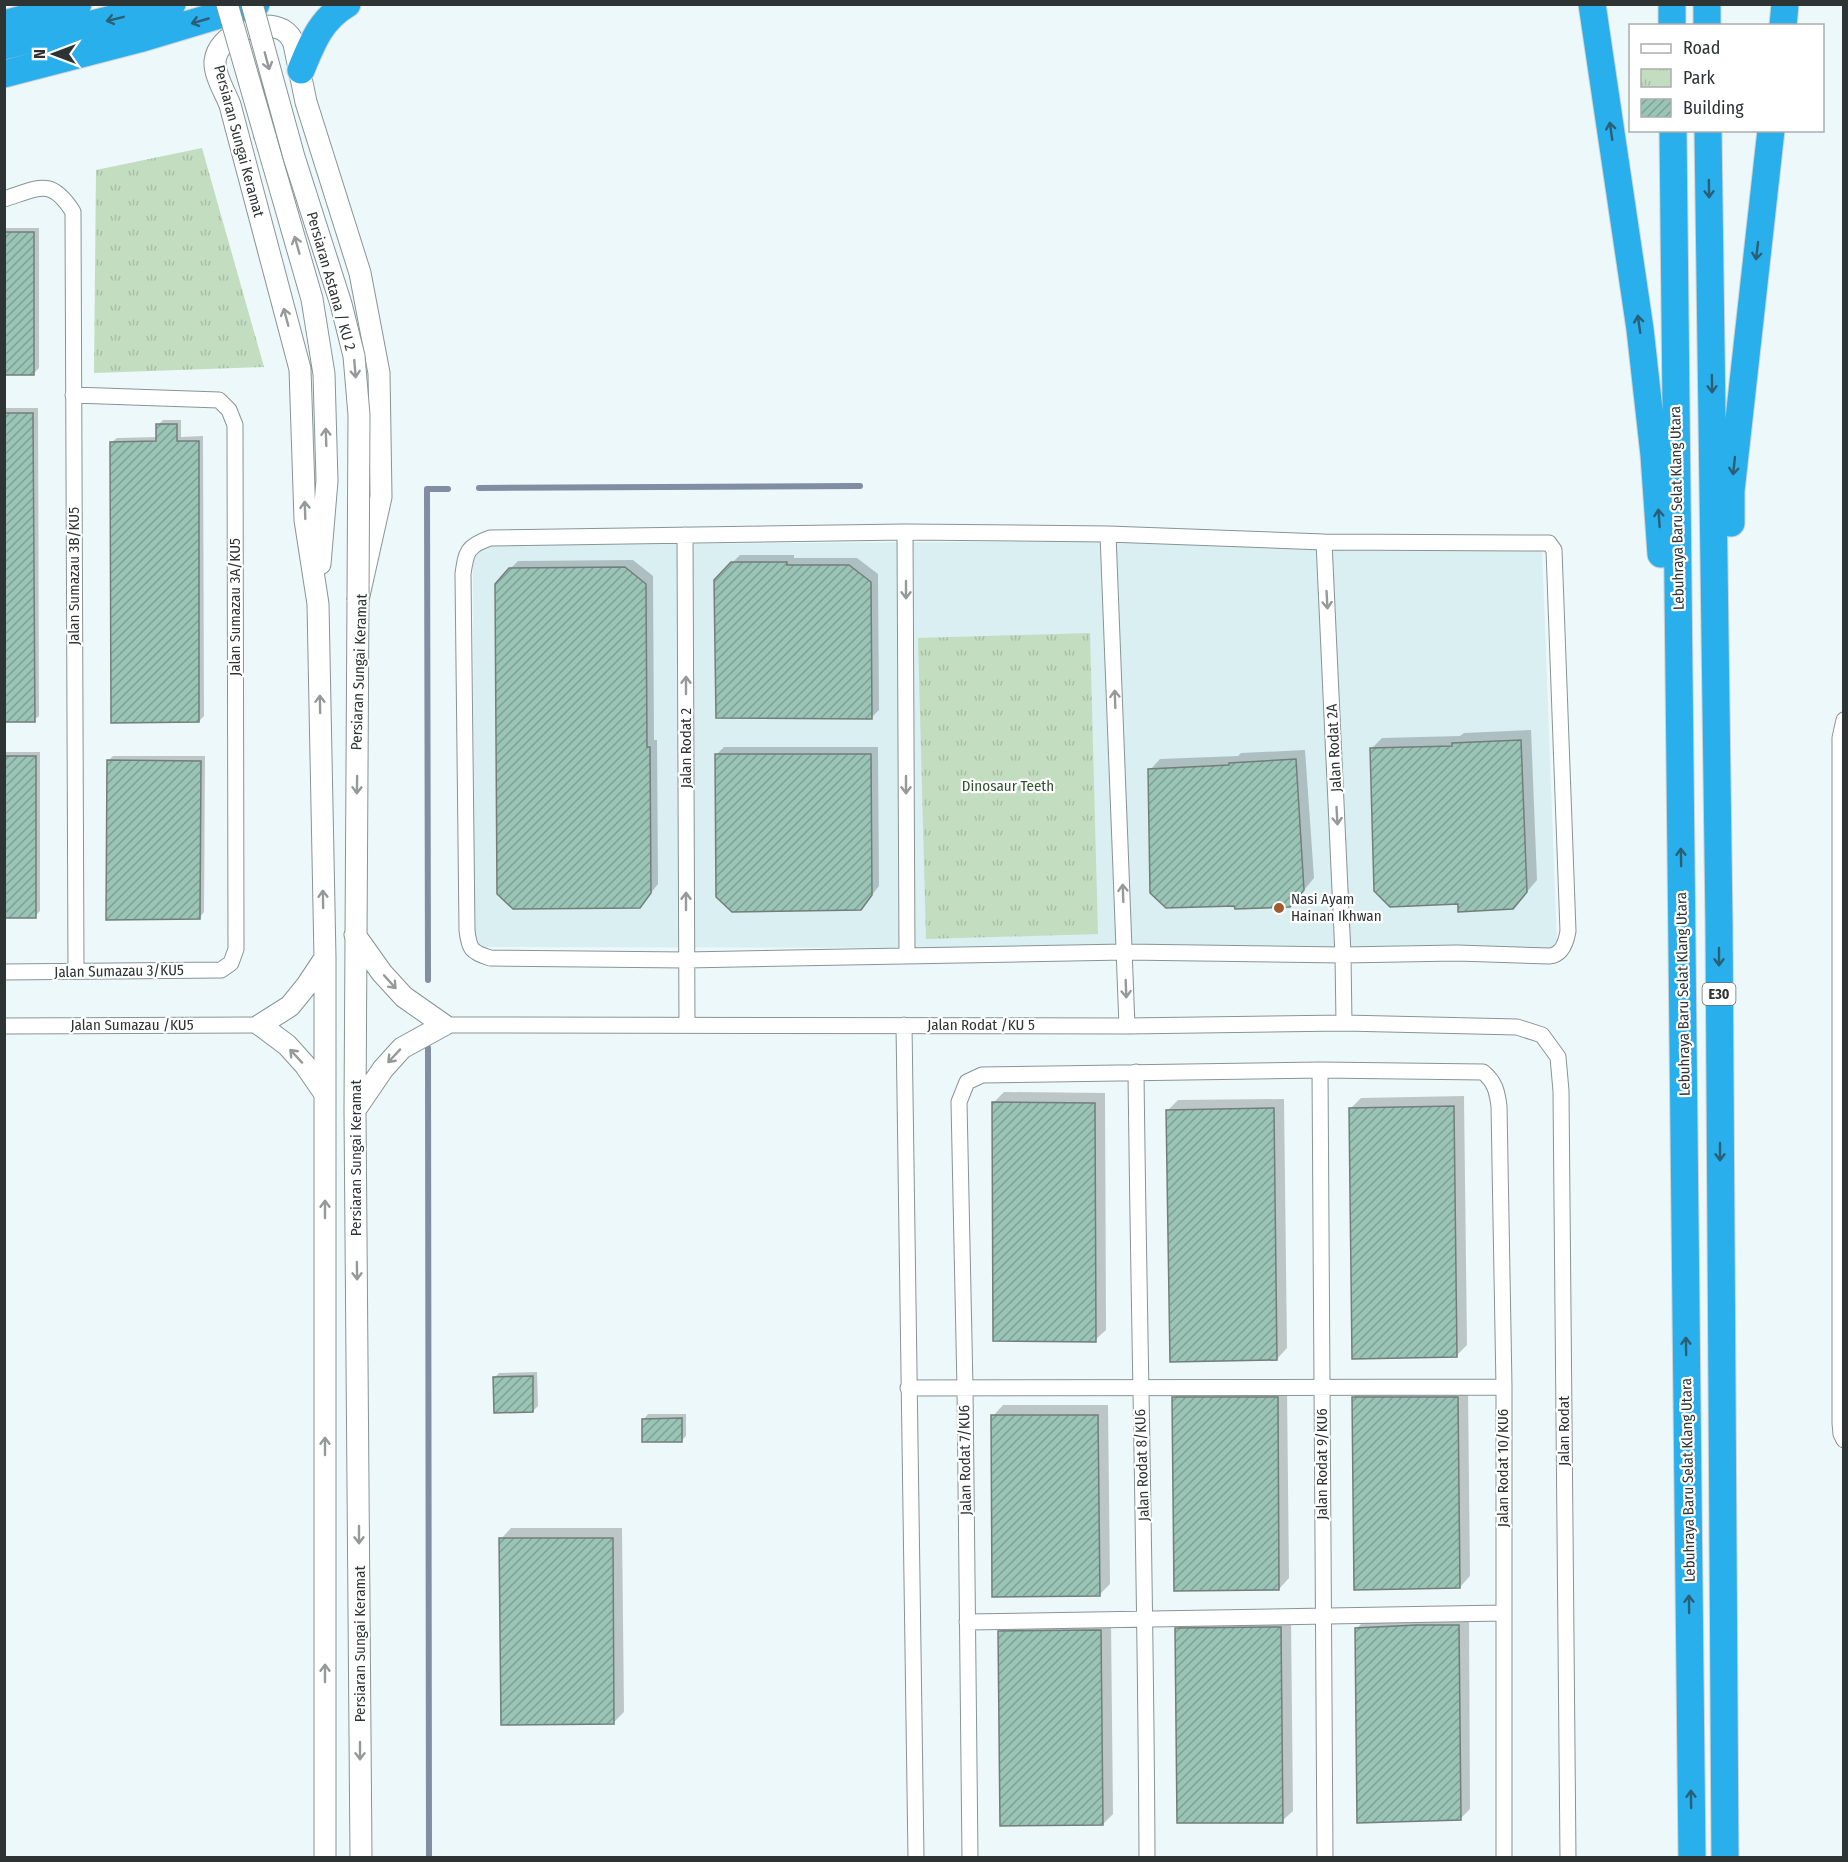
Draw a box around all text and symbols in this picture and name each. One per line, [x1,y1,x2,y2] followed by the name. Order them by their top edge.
[106,13,125,25] one-way arrow
[191,16,210,27] one-way arrow
[24,24,84,84] north arrow
[1629,24,1824,132] legend
[1683,37,1720,59] text: Road
[30,49,49,59] text: N
[262,51,274,70] one-way arrow
[210,63,268,219] street label: Persiaran Sungai Keramat
[1683,67,1716,89] text: Park
[1683,97,1744,119] text: Building
[1605,122,1616,141] one-way arrow
[1703,178,1715,198] one-way arrow
[303,210,360,353] street label: Persiaran Astana / KU 2
[291,236,302,255] one-way arrow
[1751,241,1762,261] one-way arrow
[280,308,292,327] one-way arrow
[1633,315,1644,334] one-way arrow
[350,359,361,379] one-way arrow
[1706,373,1718,393] one-way arrow
[1666,406,1688,610] street label: Lebuhraya Baru Selat Klang Utara
[320,428,331,448] one-way arrow
[1728,456,1739,475] one-way arrow
[299,501,311,521] one-way arrow
[65,507,83,645] street label: Jalan Sumazau 3B/KU5
[1653,508,1664,528] one-way arrow
[226,538,244,676] street label: Jalan Sumazau 3A/KU5
[900,580,912,600] one-way arrow
[1321,590,1332,610] one-way arrow
[347,593,371,751] street label: Persiaran Sungai Keramat
[680,676,692,696] one-way arrow
[1109,689,1121,709] one-way arrow
[314,695,326,715] one-way arrow
[1323,703,1345,792] street label: Jalan Rodat 2A
[677,708,695,788] street label: Jalan Rodat 2
[351,774,362,794] one-way arrow
[900,775,912,795] one-way arrow
[962,777,1054,795] park label: Dinosaur Teeth
[1331,805,1342,825] one-way arrow
[1675,848,1687,868] one-way arrow
[1117,884,1128,904] one-way arrow
[318,890,329,910] one-way arrow
[1291,890,1382,925] place label: Nasi Ayam Hainan Ikhwan
[680,892,692,912] one-way arrow
[1672,892,1694,1096] street label: Lebuhraya Baru Selat Klang Utara
[1272,901,1286,915] marker: Nasi Ayam Hainan Ikhwan
[1713,946,1725,966] one-way arrow
[54,961,184,981] street label: Jalan Sumazau 3/KU5
[383,974,397,989] one-way arrow
[1120,979,1132,999] one-way arrow
[1702,983,1736,1005] road number: E30
[70,1016,194,1034] street label: Jalan Sumazau /KU5
[927,1016,1035,1034] street label: Jalan Rodat /KU 5
[289,1048,304,1063] one-way arrow
[388,1048,402,1063] one-way arrow
[347,1080,365,1236] street label: Persiaran Sungai Keramat
[1715,1141,1726,1161] one-way arrow
[319,1199,331,1219] one-way arrow
[351,1261,363,1281] one-way arrow
[1680,1337,1692,1357] one-way arrow
[1677,1378,1699,1582] street label: Lebuhraya Baru Selat Klang Utara
[1555,1396,1573,1466] street label: Jalan Rodat
[955,1405,975,1515] street label: Jalan Rodat 7/KU6
[1313,1408,1331,1520] street label: Jalan Rodat 9/KU6
[1131,1409,1153,1521] street label: Jalan Rodat 8/KU6
[1494,1409,1512,1527] street label: Jalan Rodat 10/KU6
[319,1436,331,1456] one-way arrow
[353,1525,365,1545] one-way arrow
[351,1566,369,1722] street label: Persiaran Sungai Keramat
[1683,1595,1695,1615] one-way arrow
[319,1664,331,1684] one-way arrow
[354,1741,366,1761] one-way arrow
[1685,1790,1697,1810] one-way arrow

